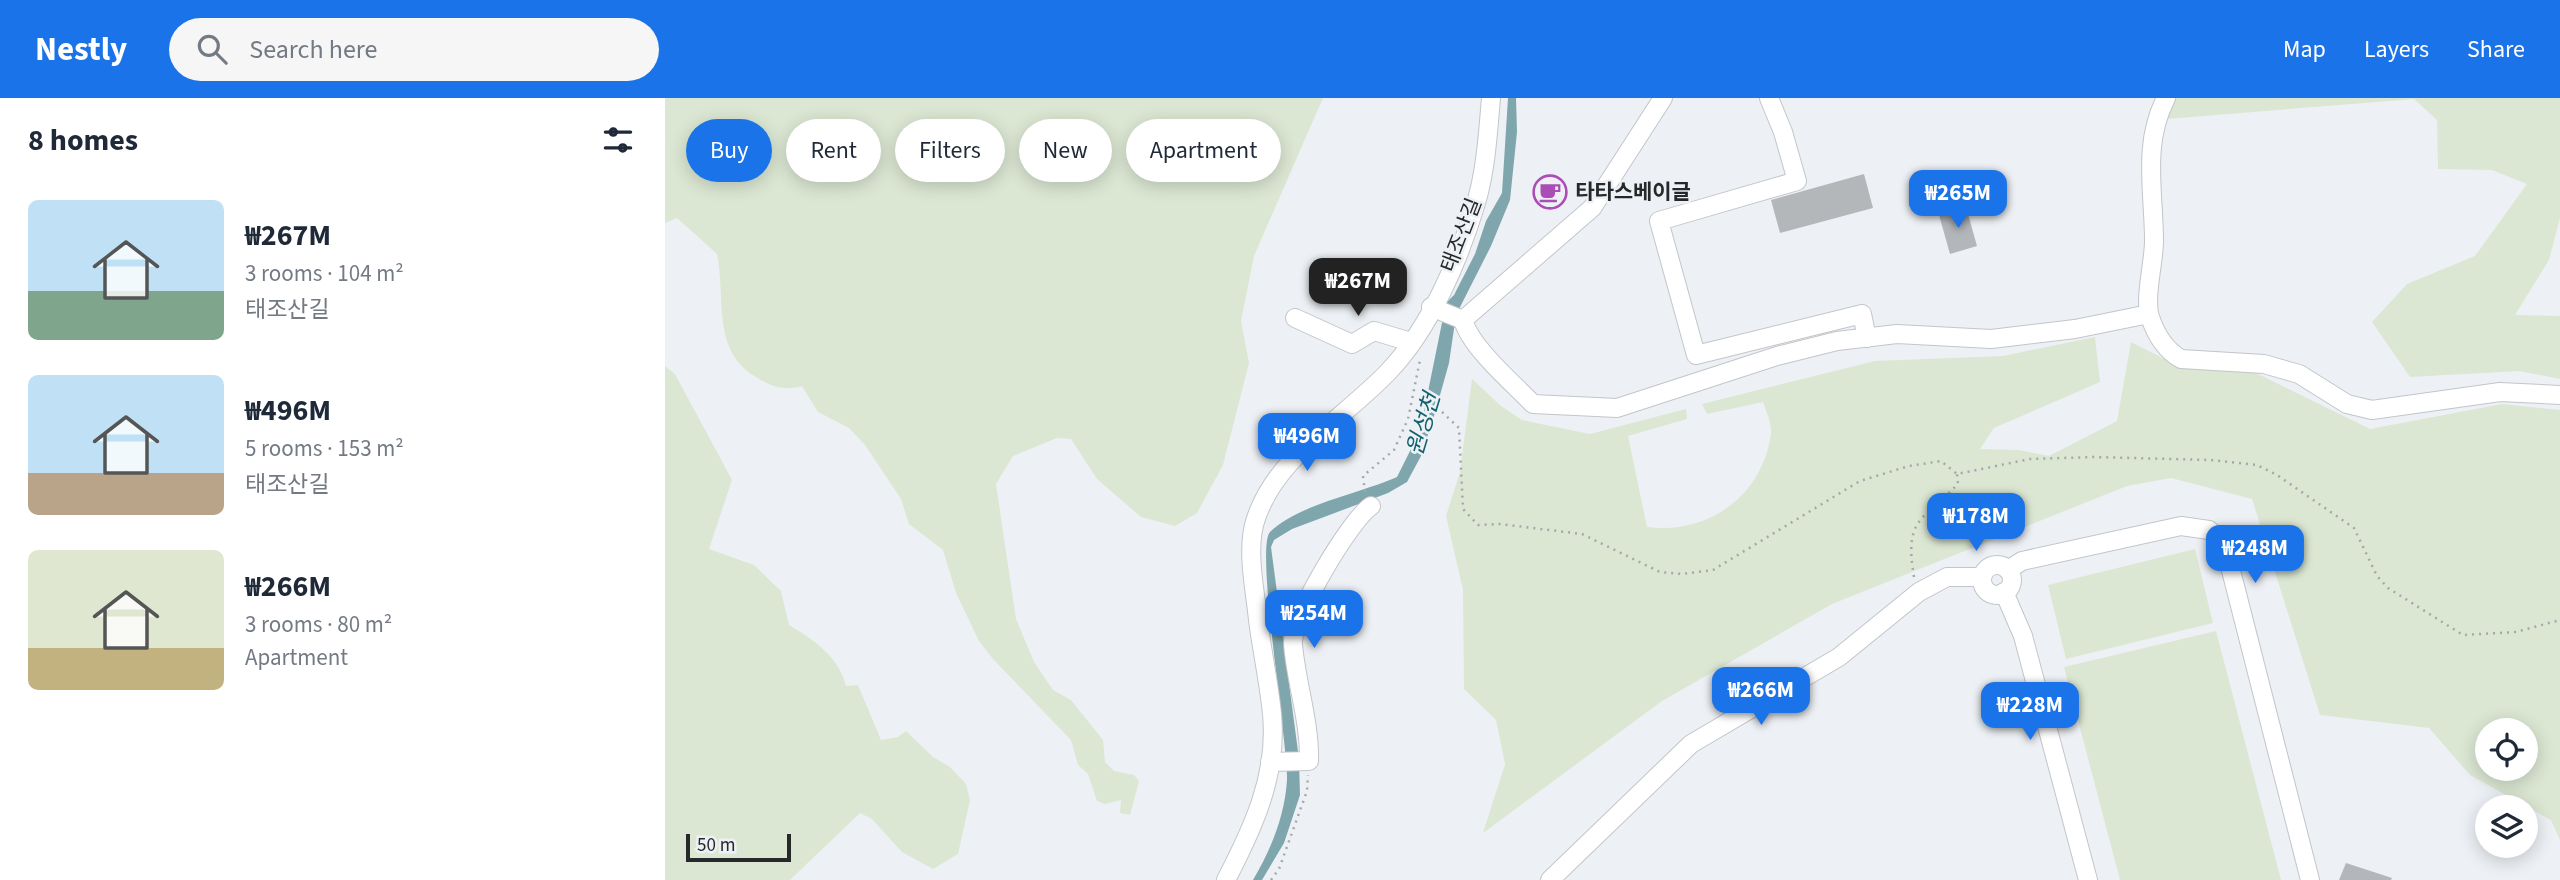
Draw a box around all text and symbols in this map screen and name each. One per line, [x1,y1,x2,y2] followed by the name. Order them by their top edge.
[169,18,659,81] search box
[35,26,127,73] text: Nestly
[193,30,231,68] icon: search
[249,31,377,68] text: Search here
[2283,32,2326,67] text: Map
[2364,32,2429,67] text: Layers
[2467,32,2525,67] text: Share
[28,119,138,162] text: 8 homes
[686,119,772,182] chip: Buy
[786,119,881,182] chip: Rent
[895,119,1005,182] chip: Filters
[1019,119,1112,182] chip: New
[1126,119,1281,182] chip: Apartment
[599,121,637,159] icon: filters
[1909,170,2007,230] pin: ₩265M
[1531,173,1569,211] cafe icon: 타타스베이글
[1925,176,1991,209] text: ₩265M
[1575,177,1691,207] place label: 타타스베이글
[1433,194,1489,276] street label: 태조산길
[245,214,331,257] text: ₩267M
[84,228,168,312] icon: home
[245,257,404,290] text: 3 rooms · 104 m²
[1309,258,1407,318] pin: ₩267M
[1325,264,1391,297] text: ₩267M
[245,293,330,326] text: 태조산길
[1398,386,1449,459] water label: 원성천
[245,389,331,432] text: ₩496M
[84,403,168,487] icon: home
[1258,414,1356,473] pin: ₩496M
[1274,419,1340,452] text: ₩496M
[245,432,404,465] text: 5 rooms · 153 m²
[245,468,330,501] text: 태조산길
[1927,494,2025,553] pin: ₩178M
[1943,499,2009,532] text: ₩178M
[2206,526,2304,585] pin: ₩248M
[2222,531,2288,564] text: ₩248M
[245,565,331,608] text: ₩266M
[84,578,168,662] icon: home
[1265,590,1363,650] pin: ₩254M
[1281,596,1347,629] text: ₩254M
[245,608,392,641] text: 3 rooms · 80 m²
[245,641,348,674] text: Apartment
[1712,668,1810,727] pin: ₩266M
[1728,673,1794,706] text: ₩266M
[1981,682,2079,742] pin: ₩228M
[1997,688,2063,721] text: ₩228M
[2475,718,2538,858] map controls
[2475,718,2538,781] button: locate
[2475,795,2538,858] button: layers
[686,831,791,863] scale bar
[697,832,735,859] text: 50 m

